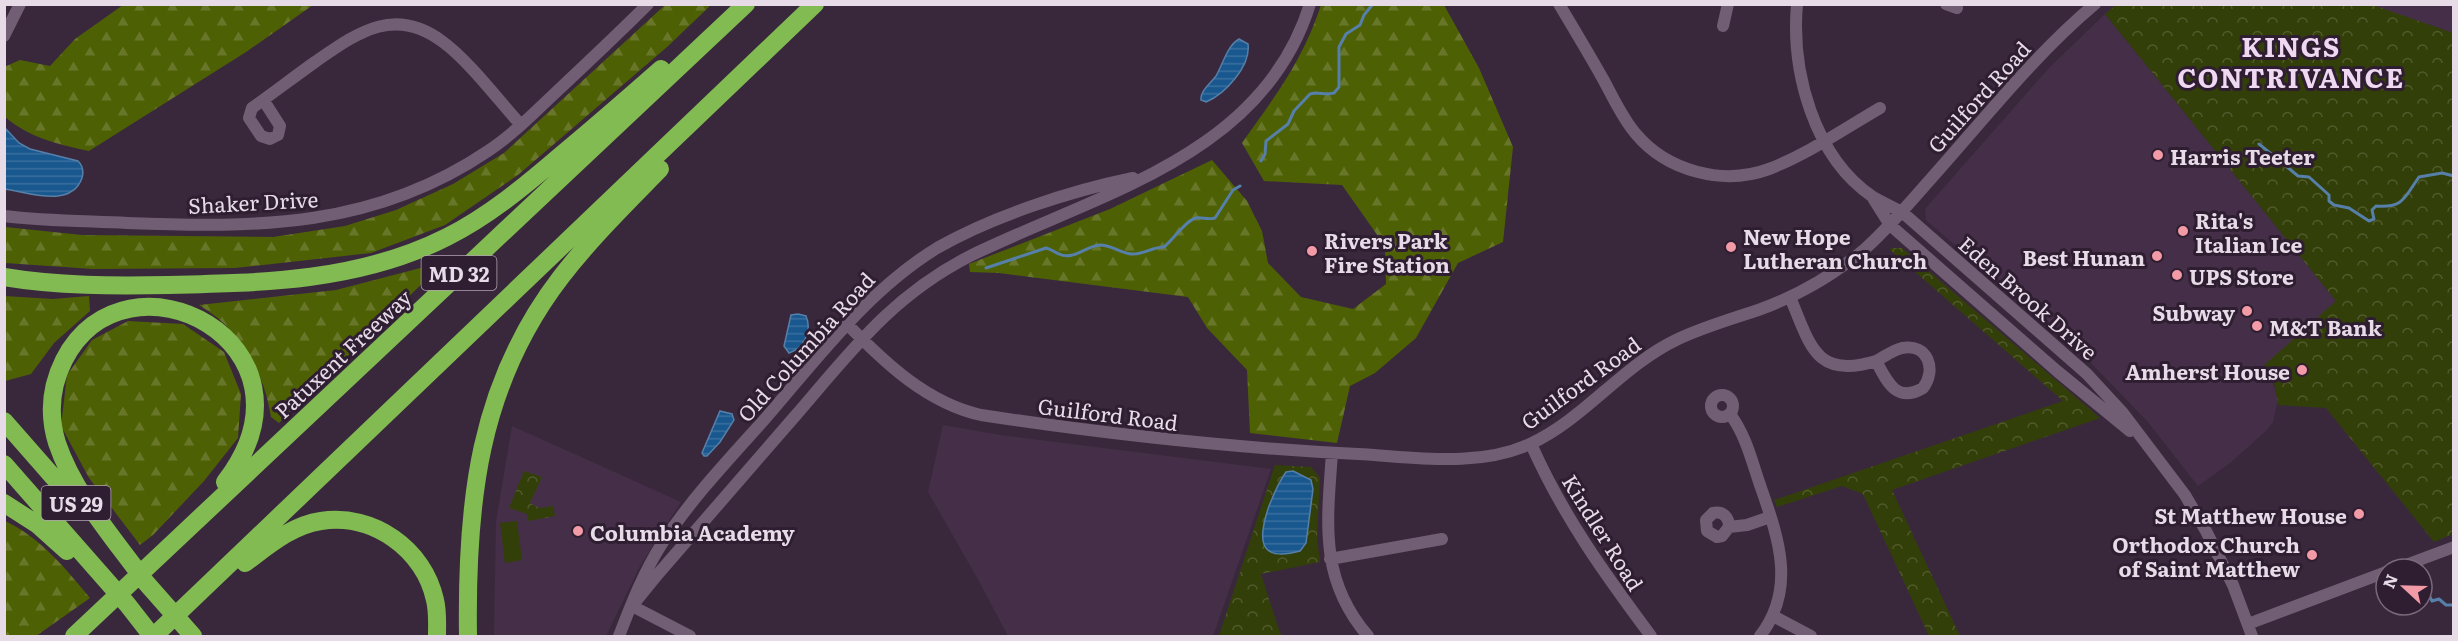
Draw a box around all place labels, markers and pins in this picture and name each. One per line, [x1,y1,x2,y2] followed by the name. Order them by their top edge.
[2170,140,2315,171] place label: Harris Teeter
[2151,148,2165,162] marker: Harris Teeter
[2195,204,2303,259] place label: Rita's Italian Ice
[1743,220,1927,275] place label: New Hope Lutheran Church
[1324,224,1450,279] place label: Rivers Park Fire Station
[2176,224,2190,238] marker: Rita's Italian Ice
[1724,240,1738,254] marker: New Hope Lutheran Church
[2022,241,2145,272] place label: Best Hunan
[1305,244,1319,258] marker: Rivers Park Fire Station
[2150,249,2164,263] marker: Best Hunan
[2189,260,2294,291] place label: UPS Store
[2170,268,2184,282] marker: UPS Store
[2152,296,2235,327] place label: Subway
[2240,304,2254,318] marker: Subway
[2269,311,2383,342] place label: M&T Bank
[2250,319,2264,333] marker: M&T Bank
[2125,355,2290,386] place label: Amherst House
[2295,363,2309,377] marker: Amherst House
[2154,499,2347,530] place label: St Matthew House
[2352,507,2366,521] marker: St Matthew House
[590,516,795,547] place label: Columbia Academy
[571,524,585,538] marker: Columbia Academy
[2112,528,2300,583] place label: Orthodox Church of Saint Matthew
[2305,548,2319,562] marker: Orthodox Church of Saint Matthew

